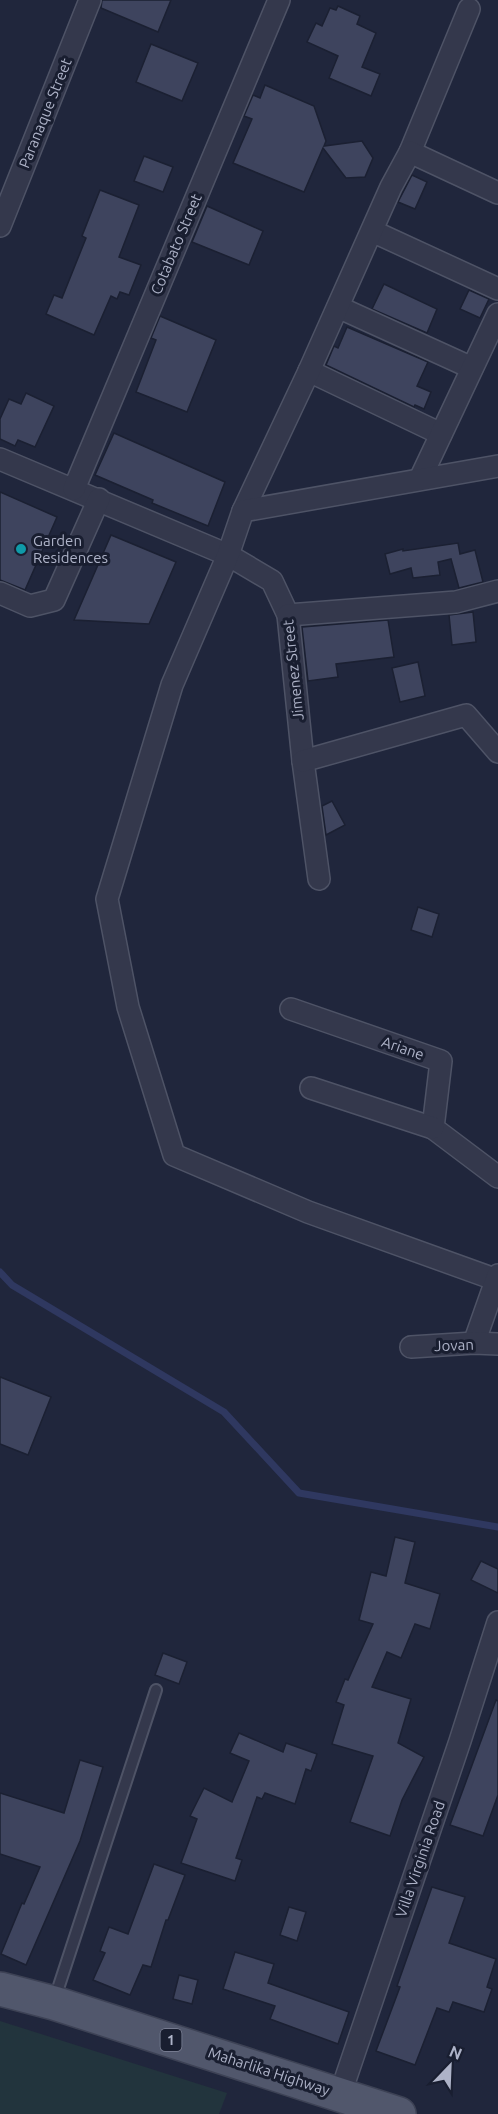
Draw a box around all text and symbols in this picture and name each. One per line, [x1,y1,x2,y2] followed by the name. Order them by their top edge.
[15,55,75,170] street label: Paranaque Street
[147,191,205,297] street label: Cotabato Street
[33,532,108,566] place label: Garden Residences
[14,542,28,556] marker: Garden Residences
[279,619,307,721] street label: Jimenez Street
[380,1033,426,1063] street label: Ariane
[434,1336,474,1354] street label: Jovan
[392,1798,448,1920] street label: Villa Virginia Road
[160,2029,182,2051] road number: 1
[420,2036,480,2096] north arrow
[447,2042,465,2063] text: N
[206,2043,332,2099] street label: Maharlika Highway

